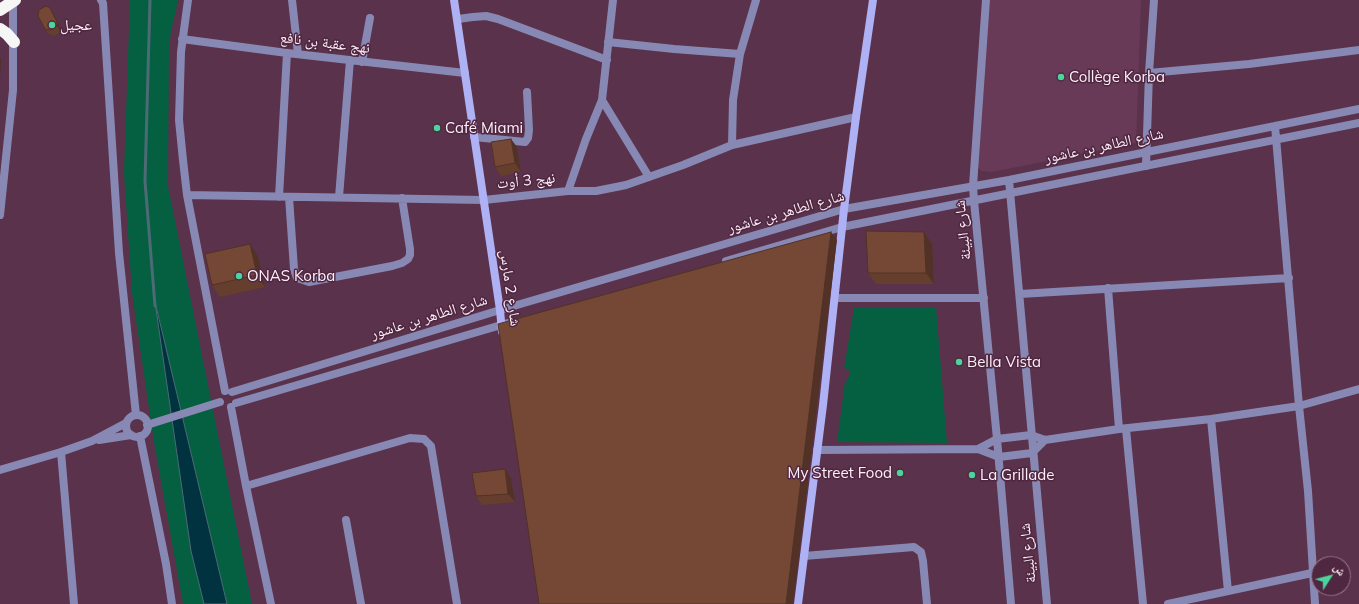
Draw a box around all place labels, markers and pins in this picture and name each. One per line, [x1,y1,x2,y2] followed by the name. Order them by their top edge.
[60,16,92,34] place label: عجيل
[47,20,57,30] marker: عجيل
[1069,68,1165,86] place label: Collège Korba
[1056,72,1066,82] marker: Collège Korba
[445,119,523,137] place label: Café Miami
[432,123,442,133] marker: Café Miami
[247,267,335,285] place label: ONAS Korba
[234,271,244,281] marker: ONAS Korba
[967,353,1041,371] place label: Bella Vista
[954,357,964,367] marker: Bella Vista
[788,464,892,482] place label: My Street Food
[980,466,1054,484] place label: La Grillade
[895,468,905,478] marker: My Street Food
[967,470,977,480] marker: La Grillade

